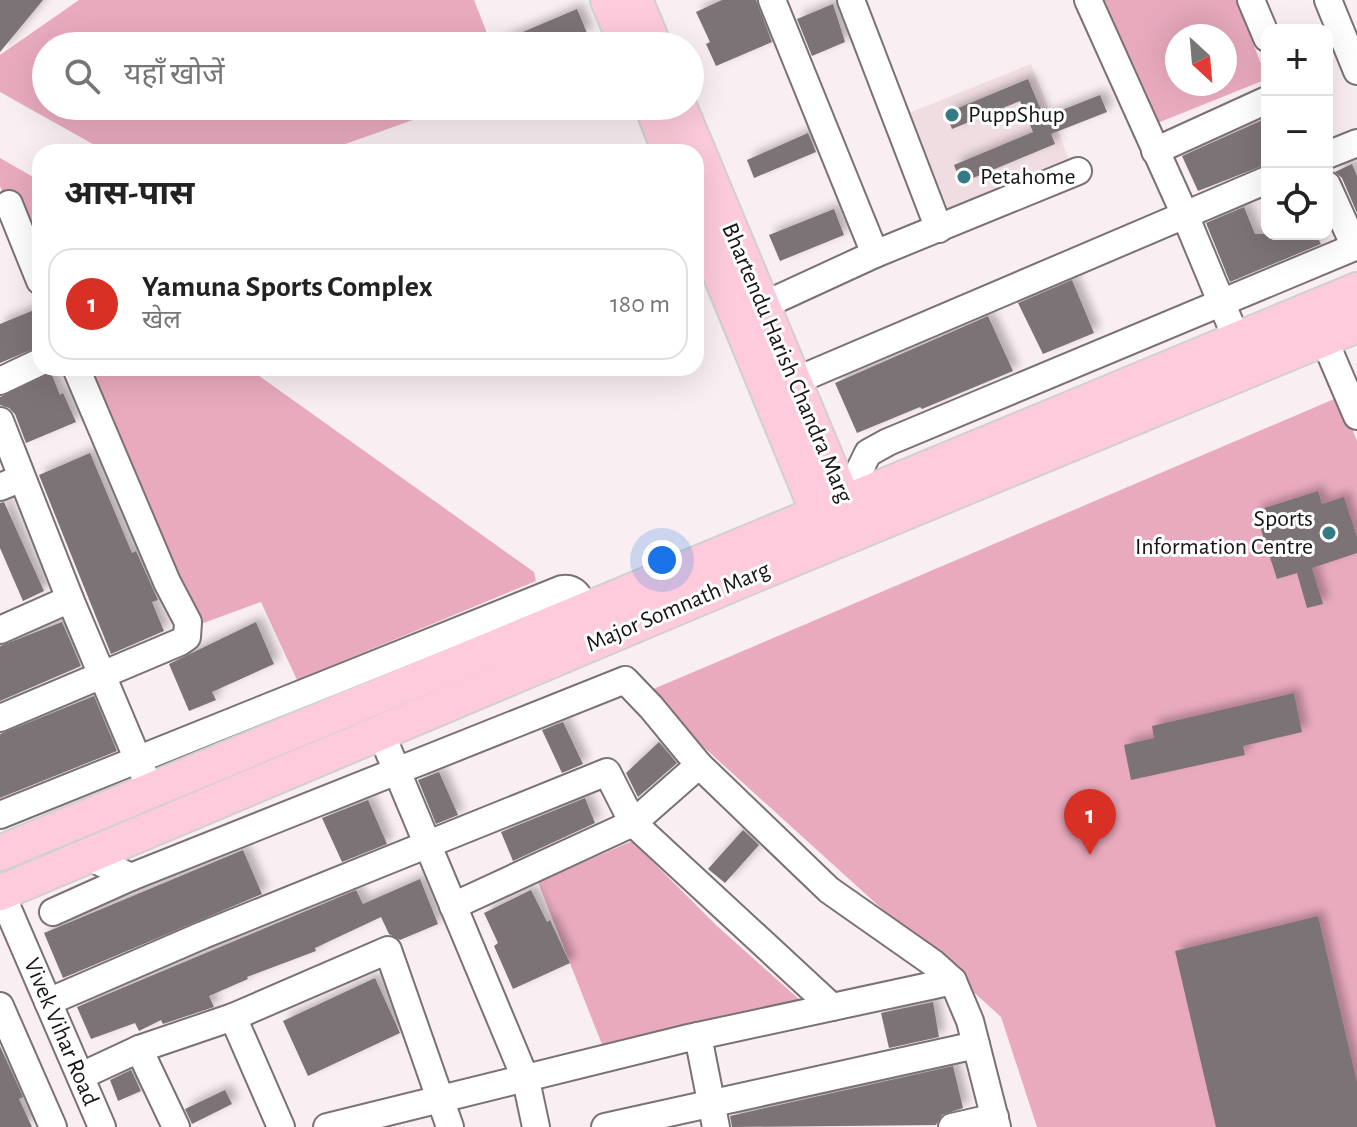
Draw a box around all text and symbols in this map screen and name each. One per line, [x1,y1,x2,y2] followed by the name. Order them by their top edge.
[1165,24,1237,96] north arrow
[1261,24,1333,240] map controls
[1261,24,1333,96] button: +
[32,32,704,120] search box
[60,54,104,98] icon: search
[124,60,225,90] text: यहाँ खोजें
[1261,96,1333,168] button: −
[968,103,1065,127] place label: PuppShup
[943,106,961,124] marker: PuppShup
[980,165,1076,189] place label: Petahome
[955,168,973,186] marker: Petahome
[1261,168,1333,240] button: locate
[64,177,194,211] text: आस-पास
[717,220,857,507] street label: Bhartendu Harish Chandra Marg
[142,272,433,302] text: Yamuna Sports Complex
[87,291,97,317] text: 1
[610,291,670,317] text: 180 m
[142,307,181,333] text: खेल
[1135,507,1313,559] place label: Sports Information Centre
[1320,524,1338,542] marker: Sports Information Centre
[642,540,682,580] your location
[582,557,774,657] street label: Major Somnath Marg
[1064,789,1116,855] pin: 1
[19,955,103,1109] street label: Vivek Vihar Road

